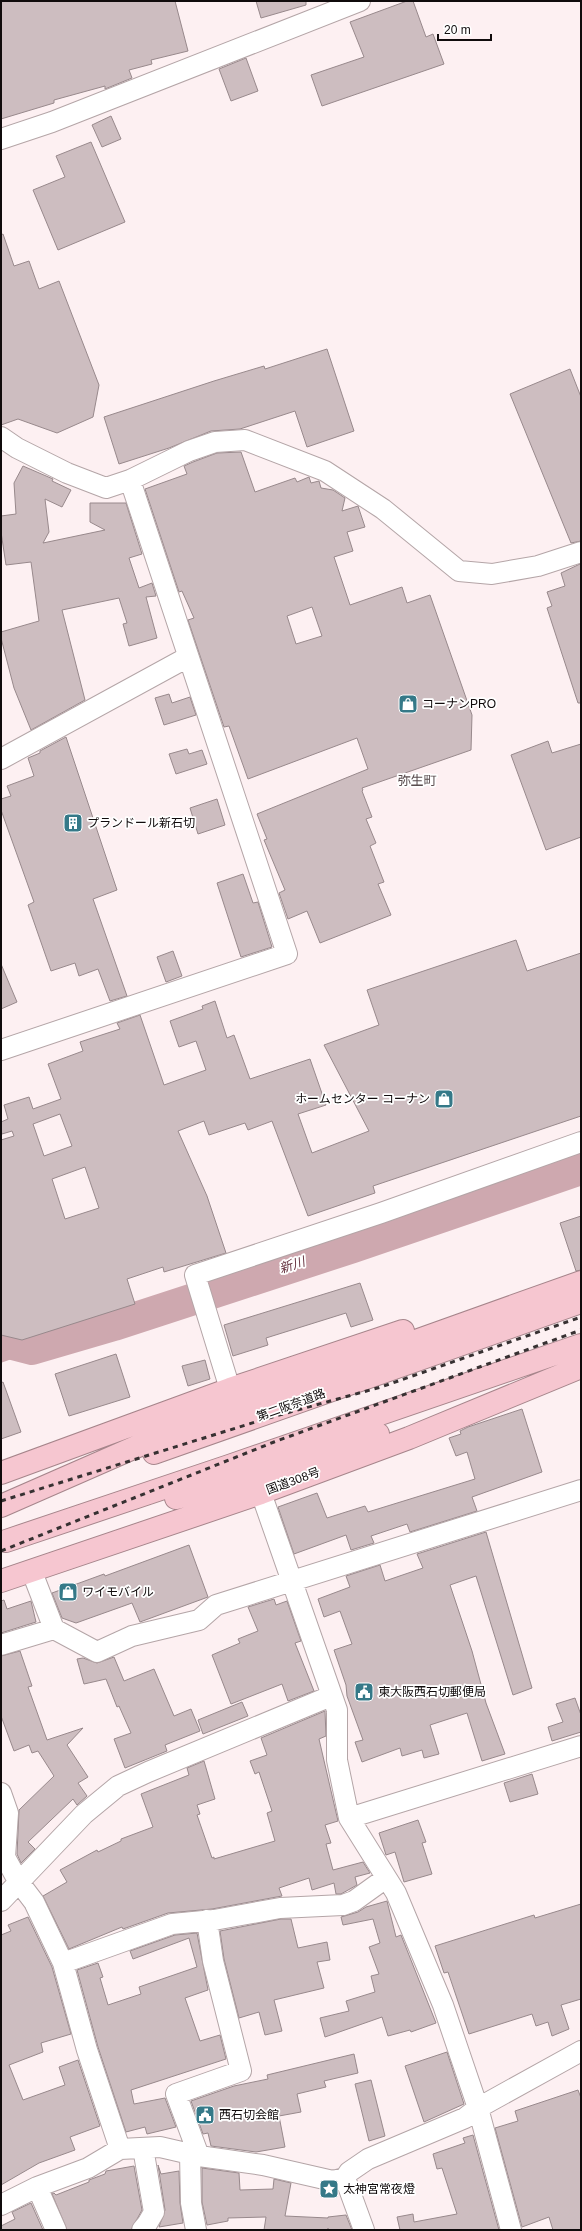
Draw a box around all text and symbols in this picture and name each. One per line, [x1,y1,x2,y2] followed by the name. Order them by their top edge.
[438,16,491,42] scale bar
[444,23,471,37] text: 20 m
[397,693,419,715] shop icon: コーナンPRO
[422,697,496,711] place label: コーナンPRO
[397,773,437,788] district label: 弥生町
[62,812,84,834] building icon: プランドール新石切
[87,816,195,830] place label: プランドール新石切
[433,1088,455,1110] shop icon: ホームセンター コーナン
[295,1092,430,1106] place label: ホームセンター コーナン
[277,1253,309,1276] water label: 新川
[255,1386,327,1424] street label: 第二阪奈道路
[264,1465,322,1497] street label: 国道308号
[57,1581,79,1603] shop icon: ワイモバイル
[82,1585,154,1599] place label: ワイモバイル
[353,1681,375,1703] public building icon: 東大阪西石切郵便局
[378,1685,486,1699] place label: 東大阪西石切郵便局
[194,2104,216,2126] public building icon: 西石切会館
[219,2108,279,2122] place label: 西石切会館
[318,2178,340,2200] place icon: 太神宮常夜燈
[343,2182,415,2196] place label: 太神宮常夜燈

